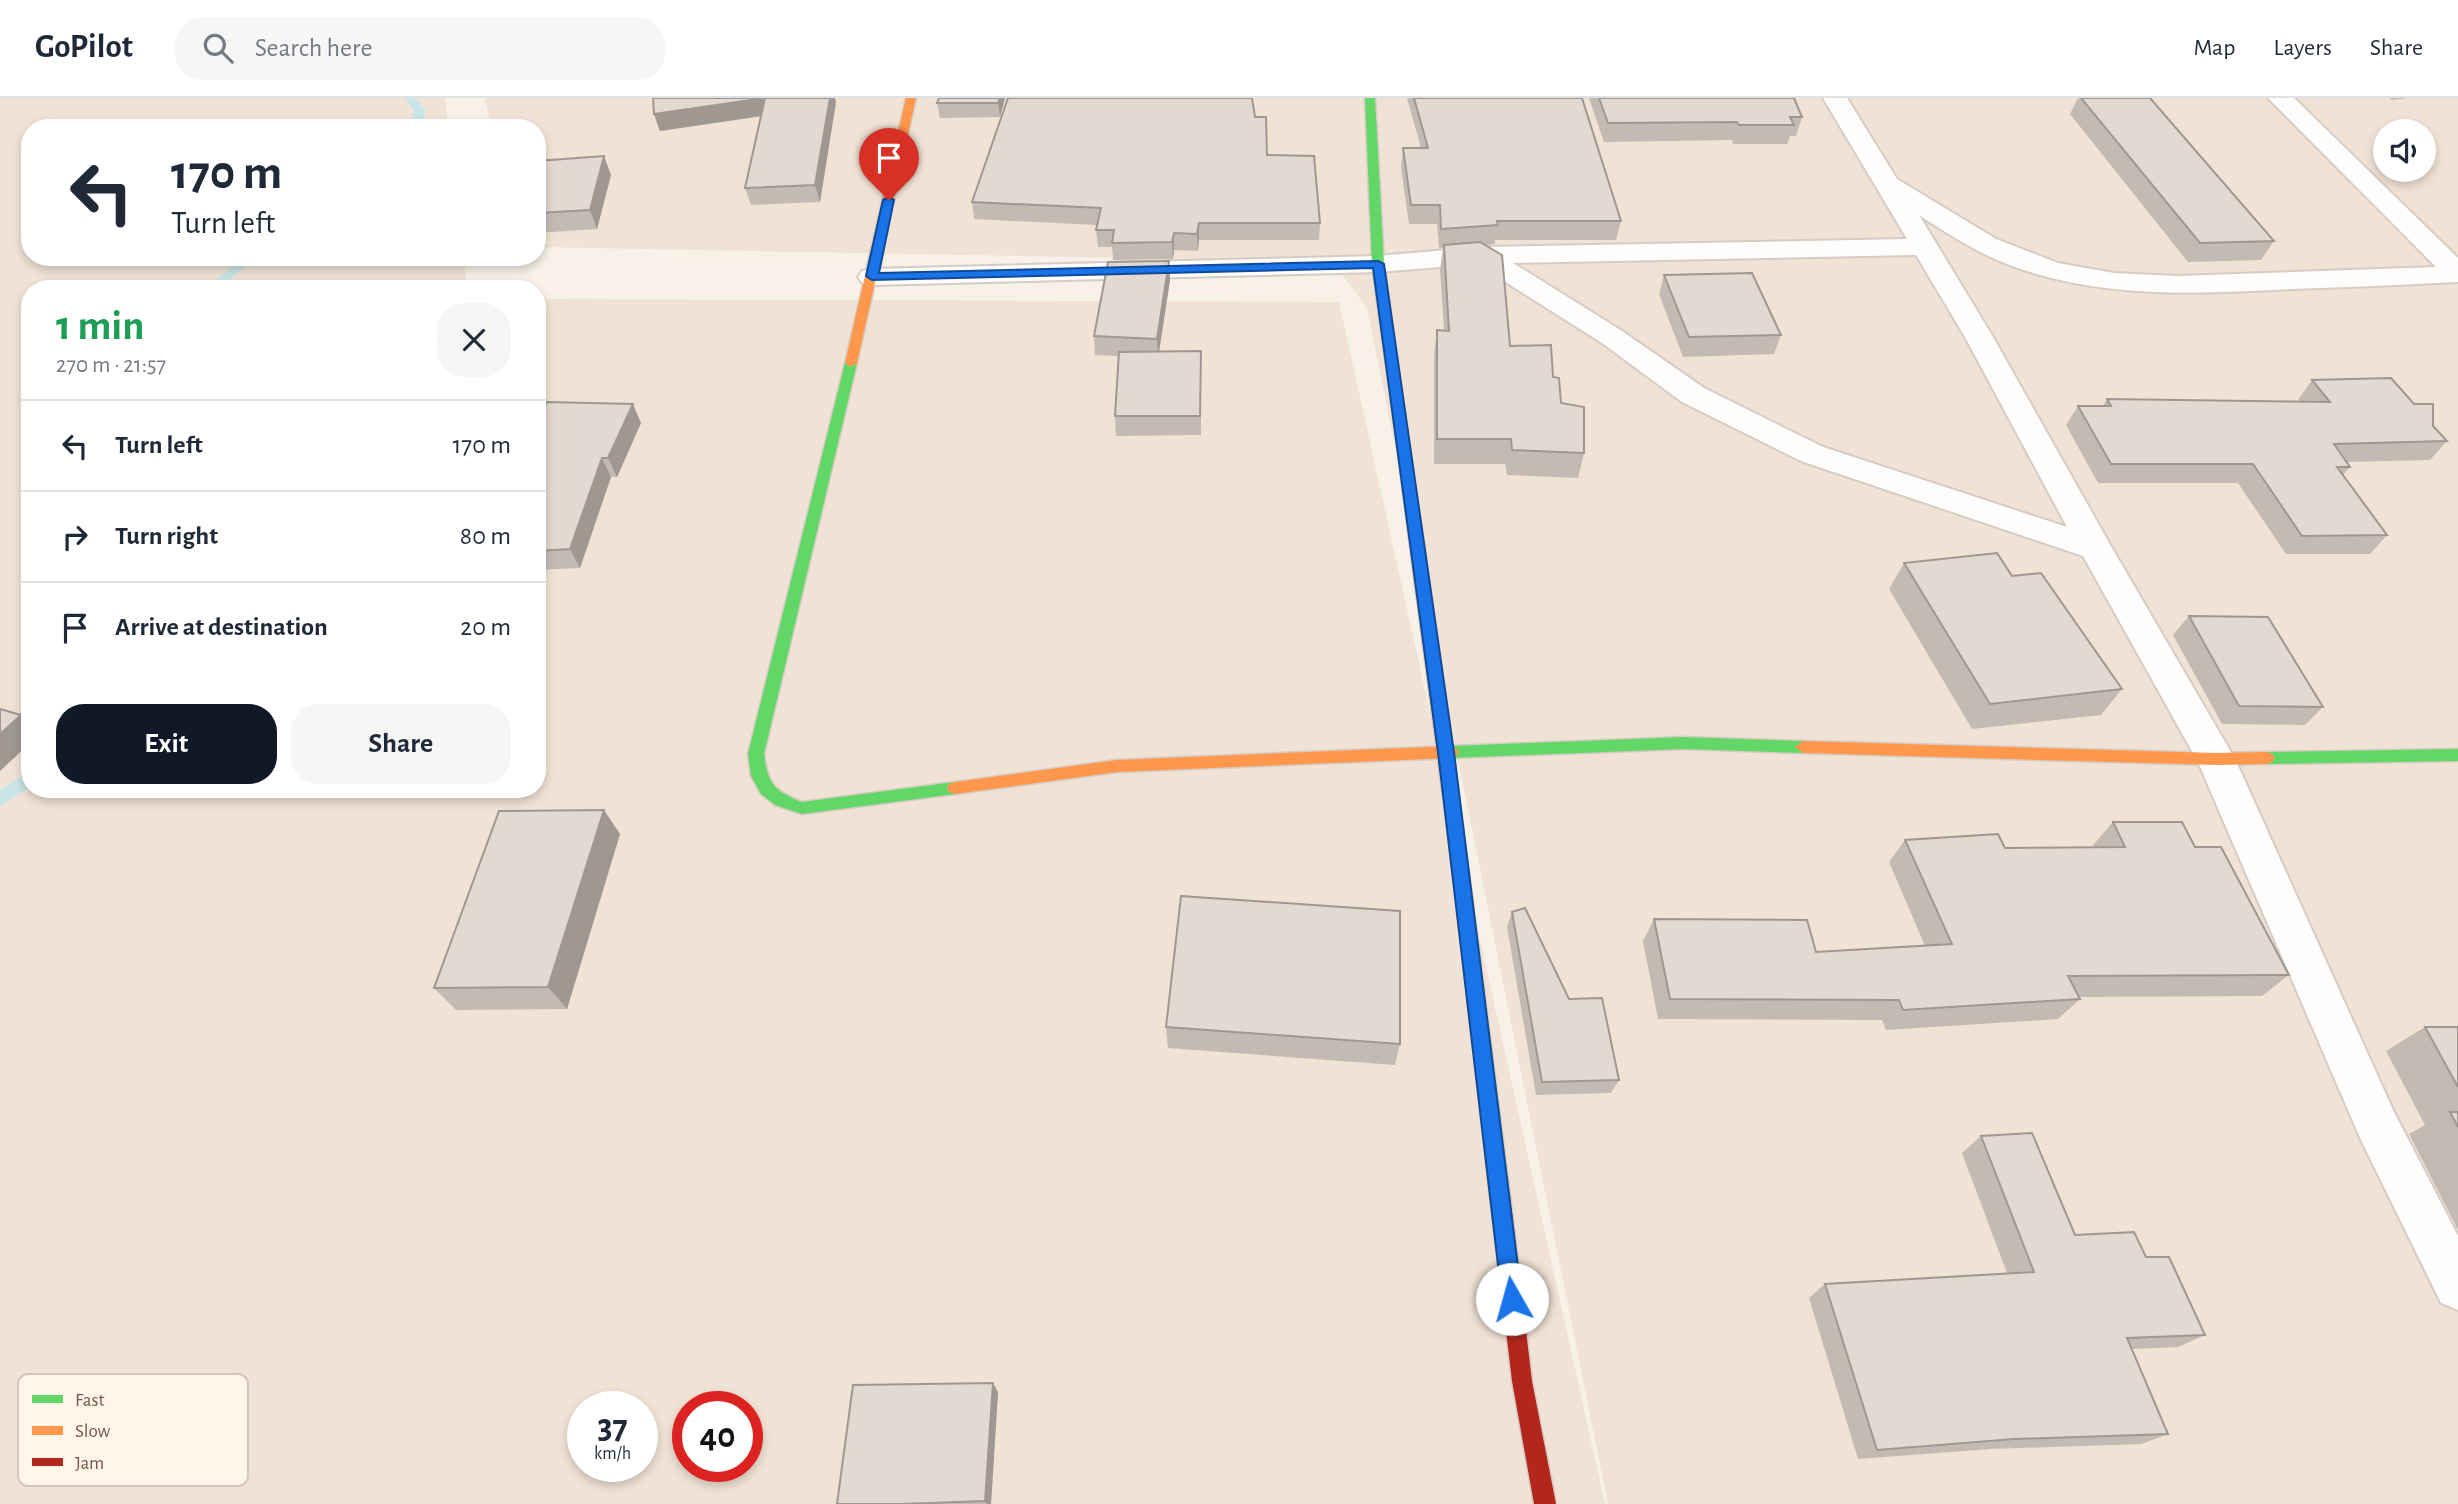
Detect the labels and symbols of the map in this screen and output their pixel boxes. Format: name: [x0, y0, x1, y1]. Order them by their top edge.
pin: [859, 128, 919, 200]
position arrow: [1475, 1262, 1549, 1336]
legend: [18, 1374, 248, 1486]
text: Fast: [75, 1391, 105, 1410]
speed limit sign: 40: [672, 1391, 763, 1482]
text: Slow: [75, 1422, 111, 1441]
text: Jam: [75, 1454, 104, 1473]

